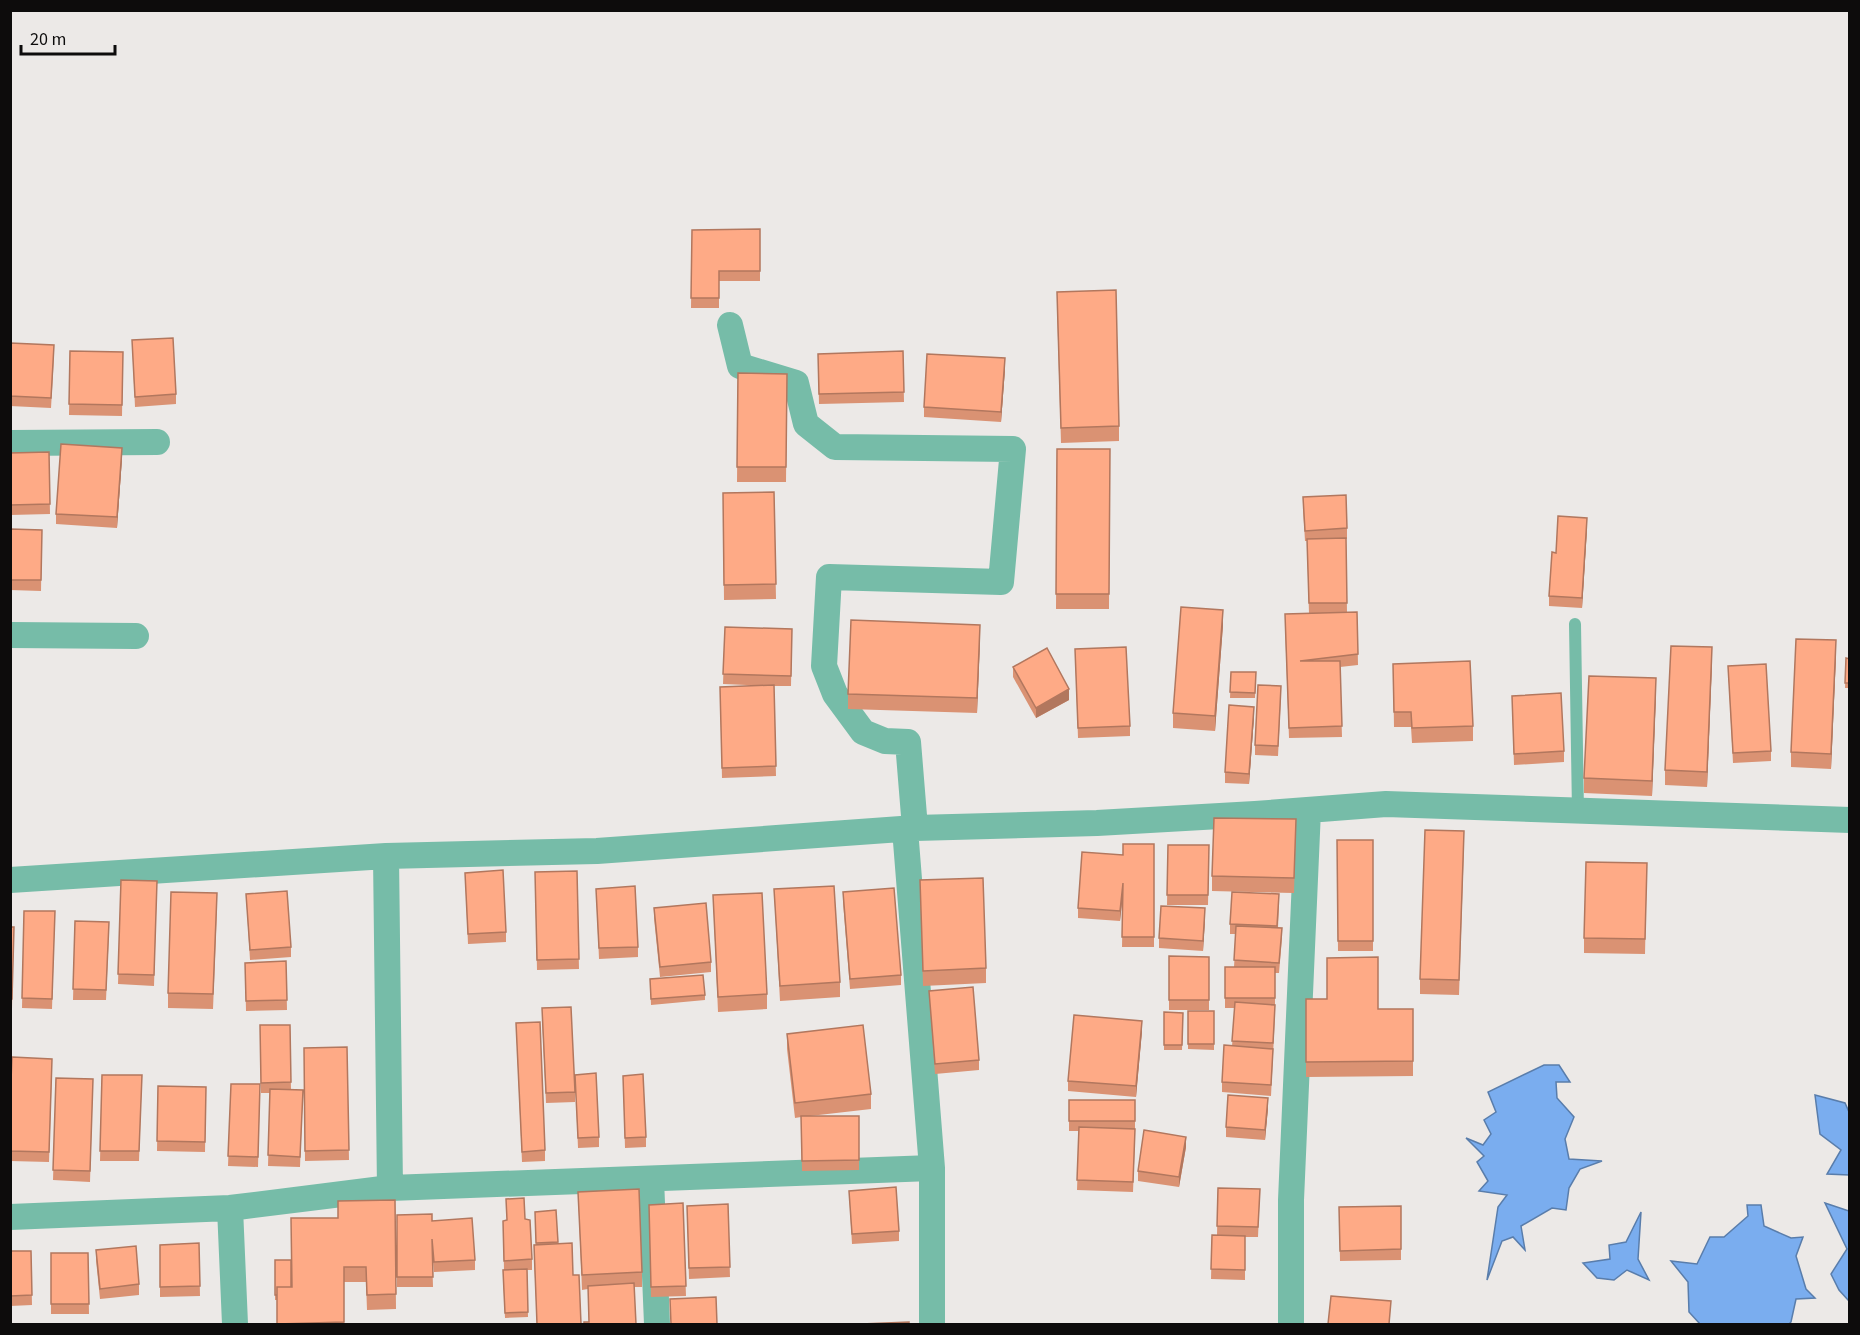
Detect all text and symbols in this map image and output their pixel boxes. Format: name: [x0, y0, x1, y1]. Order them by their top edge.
scale bar: [21, 18, 116, 56]
text: 20 m: [30, 27, 66, 52]

